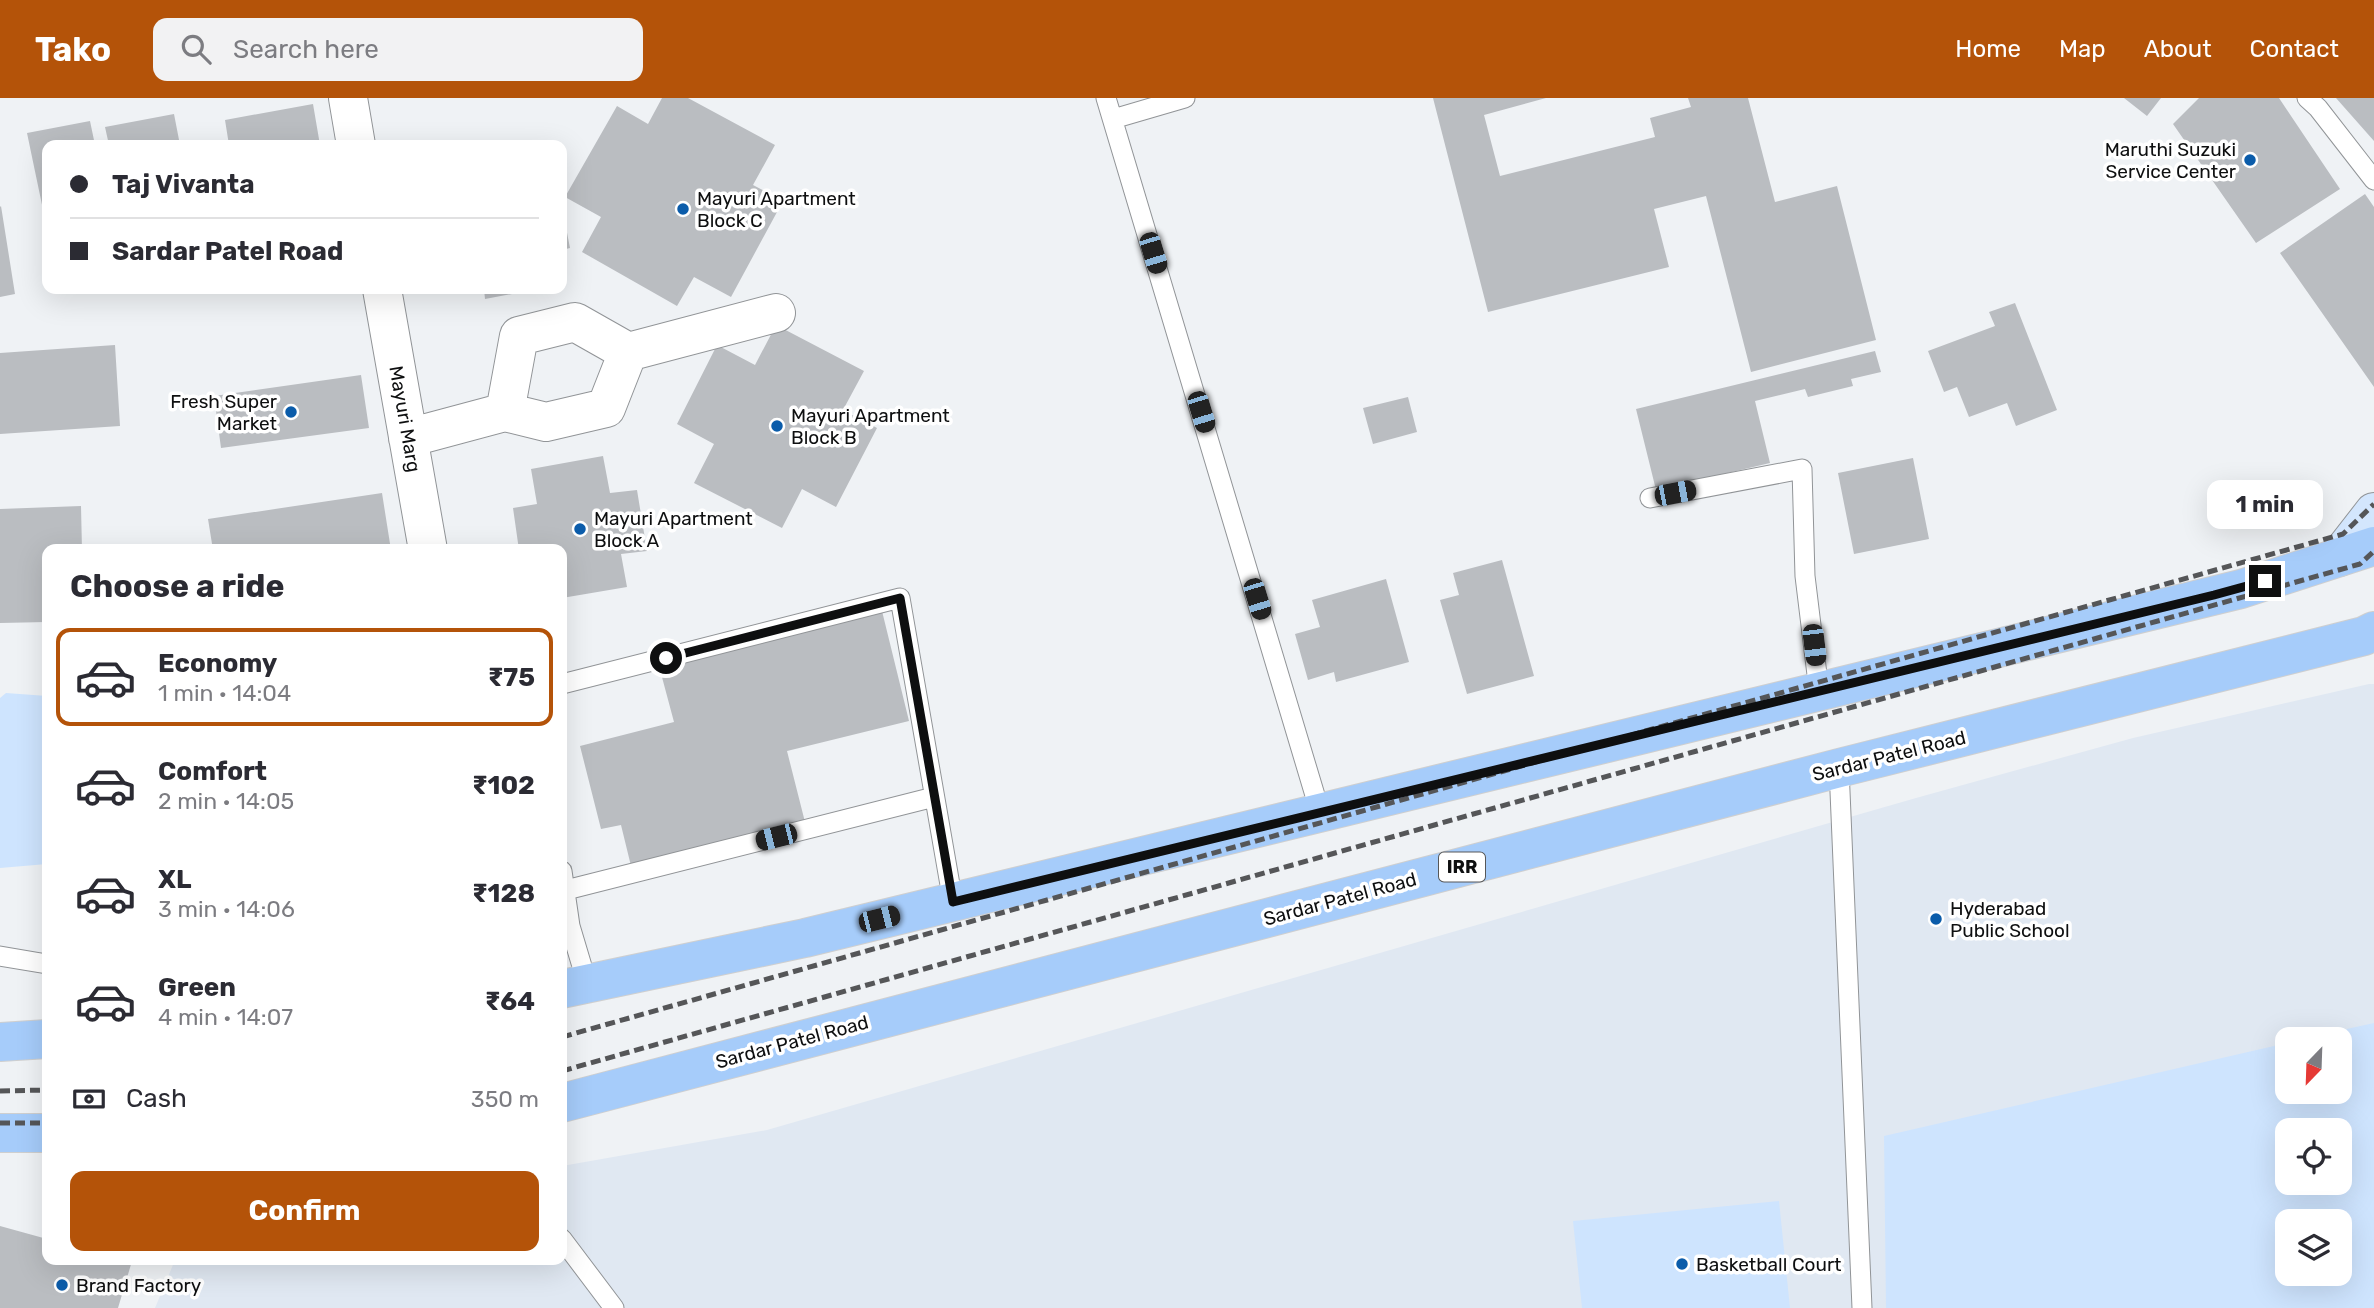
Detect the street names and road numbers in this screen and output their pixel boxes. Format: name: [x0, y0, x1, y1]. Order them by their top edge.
street label: Mayuri Marg: [384, 364, 426, 474]
street label: Sardar Patel Road: [1810, 726, 1968, 786]
road number: IRR: [1439, 852, 1485, 882]
street label: Sardar Patel Road: [1261, 868, 1419, 930]
street label: Sardar Patel Road: [713, 1011, 871, 1073]

